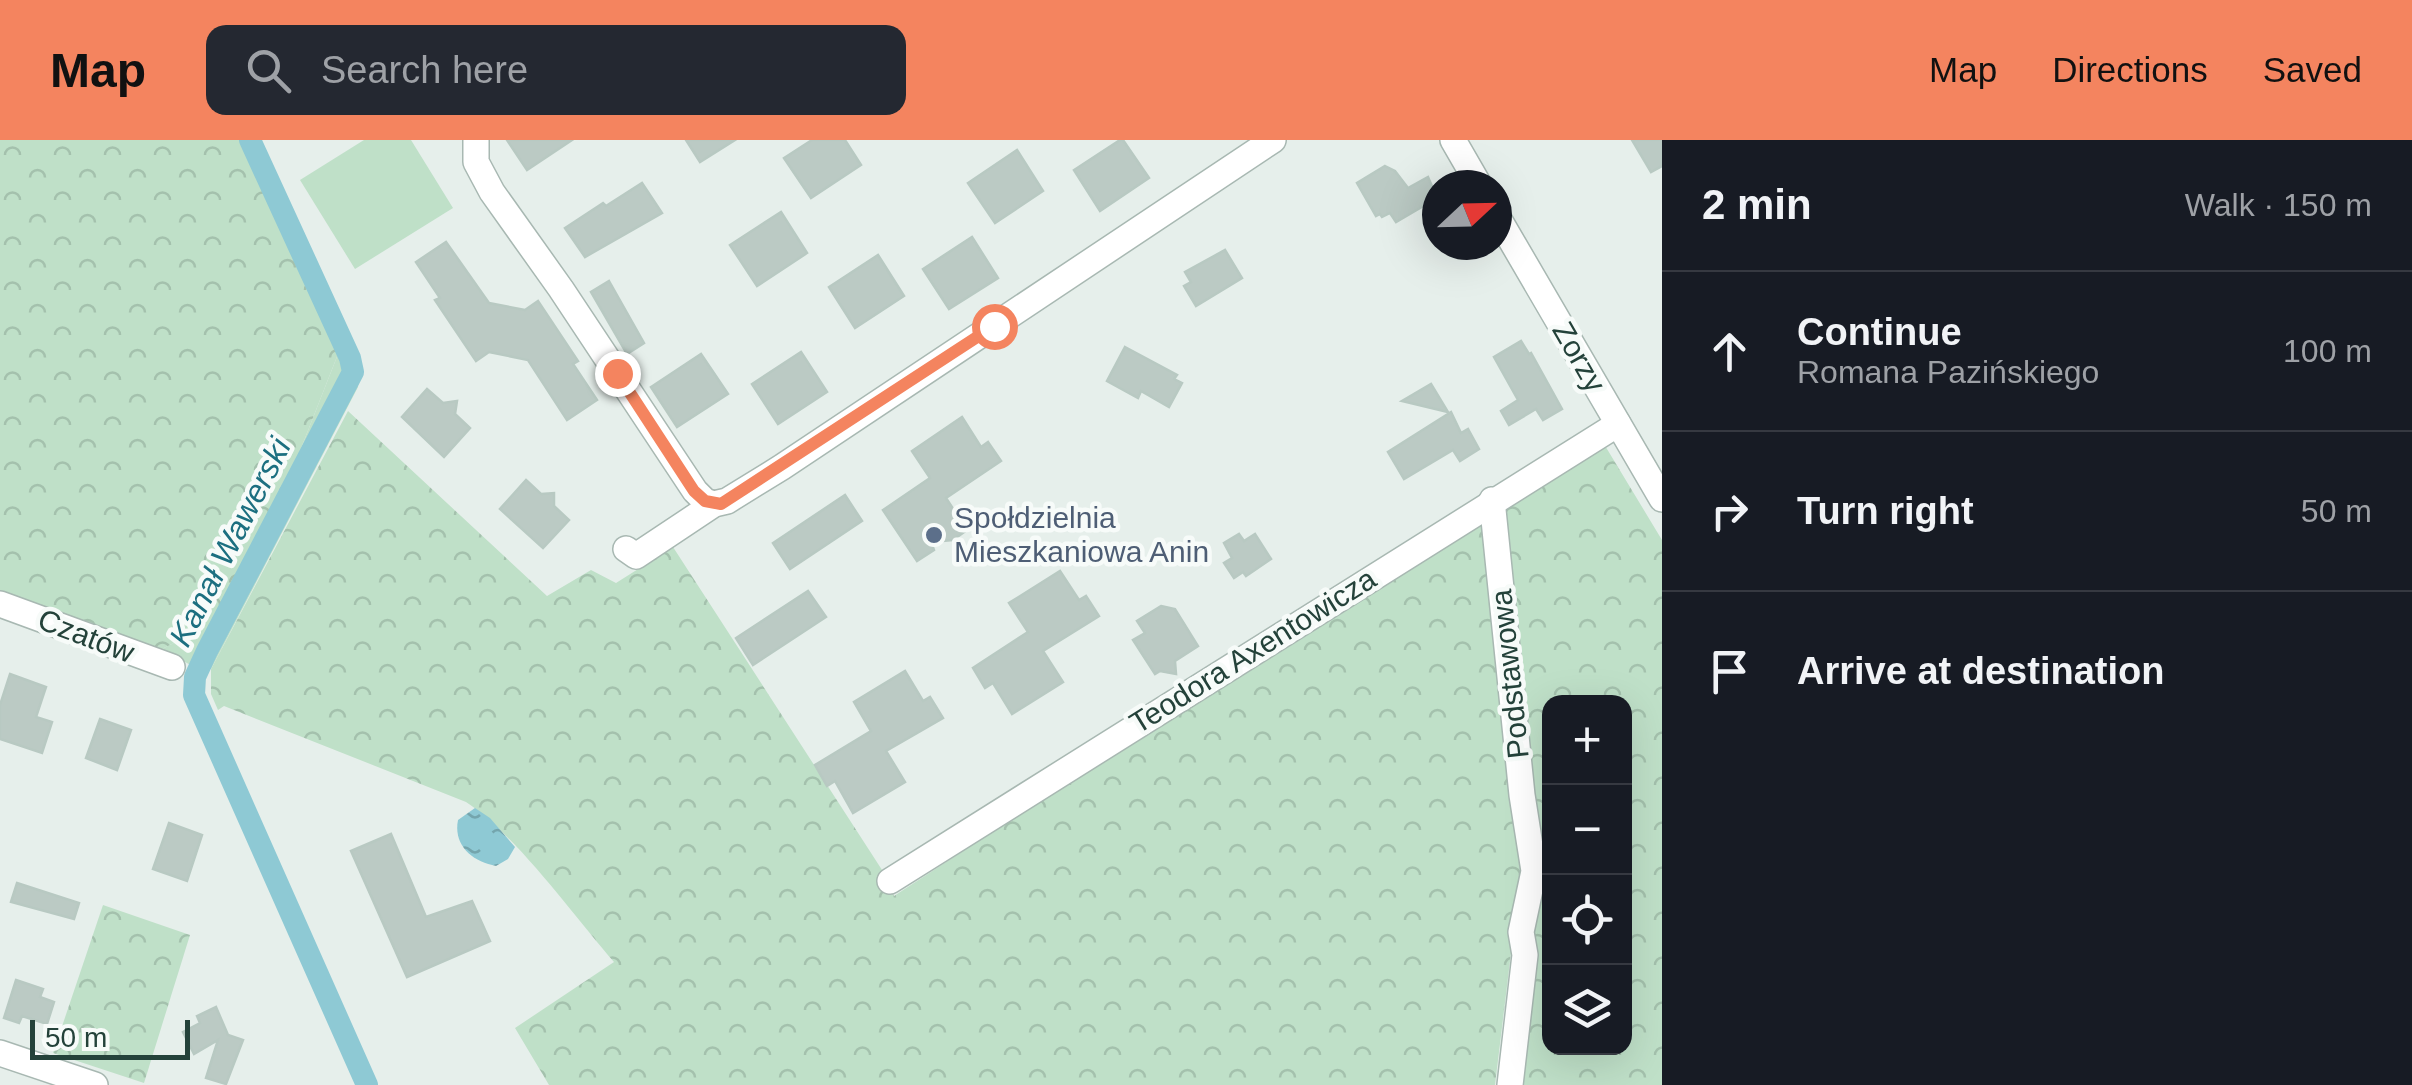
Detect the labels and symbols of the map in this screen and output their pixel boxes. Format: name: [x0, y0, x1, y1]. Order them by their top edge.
north arrow: [1422, 170, 1512, 260]
route start: [972, 304, 1018, 350]
street label: Zorzy: [1546, 316, 1612, 397]
route end: [595, 351, 641, 397]
water label: Kanał Wawerski: [162, 431, 298, 652]
place label: Społdzielnia Mieszkaniowa Anin: [954, 501, 1209, 568]
marker: Społdzielnia Mieszkaniowa Anin: [923, 524, 945, 546]
street label: Teodora Axentowicza: [1124, 561, 1382, 740]
street label: Podstawowa: [1484, 587, 1535, 760]
street label: Czatów: [34, 602, 139, 669]
scale bar: [30, 1015, 190, 1060]

